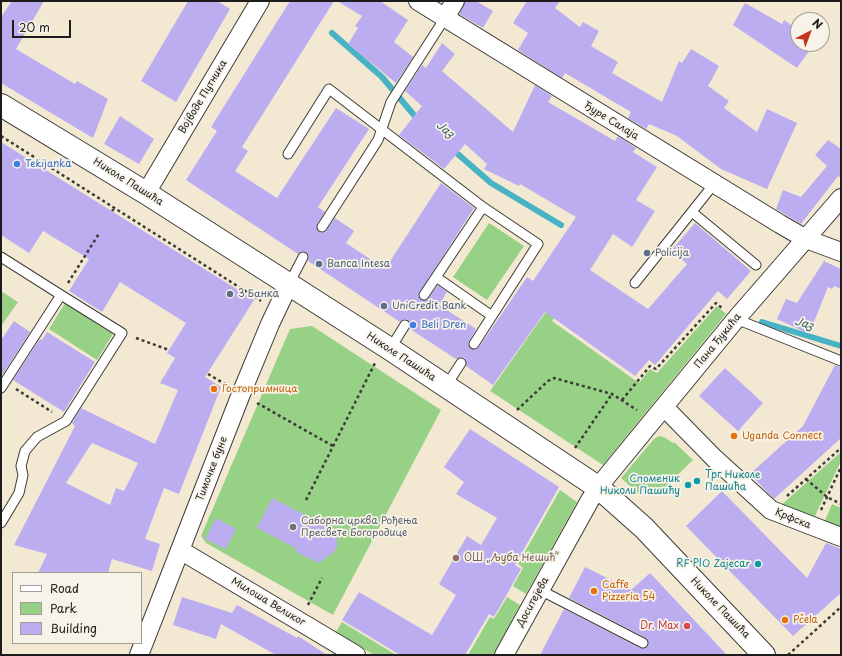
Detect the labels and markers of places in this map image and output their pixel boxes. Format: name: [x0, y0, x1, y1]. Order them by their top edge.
place label: Tekijanka: [25, 158, 71, 170]
marker: Tekijanka: [12, 159, 22, 169]
place label: Policija: [655, 247, 689, 259]
marker: Policija: [642, 248, 652, 258]
place label: Banca Intesa: [327, 258, 390, 270]
marker: Banca Intesa: [314, 259, 324, 269]
place label: 3 Банка: [238, 288, 279, 300]
marker: 3 Банка: [225, 289, 235, 299]
place label: UniCredit Bank: [392, 300, 467, 312]
marker: UniCredit Bank: [379, 301, 389, 311]
place label: Beli Dren: [421, 319, 466, 331]
marker: Beli Dren: [408, 320, 418, 330]
place label: Гостопримница: [222, 383, 298, 395]
marker: Гостопримница: [209, 384, 219, 394]
place label: Uganda Connect: [742, 430, 822, 442]
marker: Uganda Connect: [729, 431, 739, 441]
place label: Трг Николе Пашића: [705, 469, 760, 492]
place label: Споменик Николи Пашићу: [600, 473, 680, 496]
marker: Трг Николе Пашића: [692, 476, 702, 486]
marker: Споменик Николи Пашићу: [683, 480, 693, 490]
place label: Саборна црква Рођења Пресвете Богородице: [301, 515, 418, 538]
marker: Саборна црква Рођења Пресвете Богородице: [288, 522, 298, 532]
place label: ОШ „Љуба Нешић”: [464, 552, 559, 564]
marker: ОШ „Љуба Нешић”: [451, 553, 461, 563]
place label: RF PIO Zajecar: [676, 558, 750, 570]
marker: RF PIO Zajecar: [753, 559, 763, 569]
place label: Caffe Pizzeria 54: [602, 579, 655, 602]
marker: Caffe Pizzeria 54: [589, 586, 599, 596]
place label: Pčela: [793, 614, 818, 626]
marker: Pčela: [780, 615, 790, 625]
place label: Dr. Max: [640, 620, 679, 632]
marker: Dr. Max: [682, 621, 692, 631]

